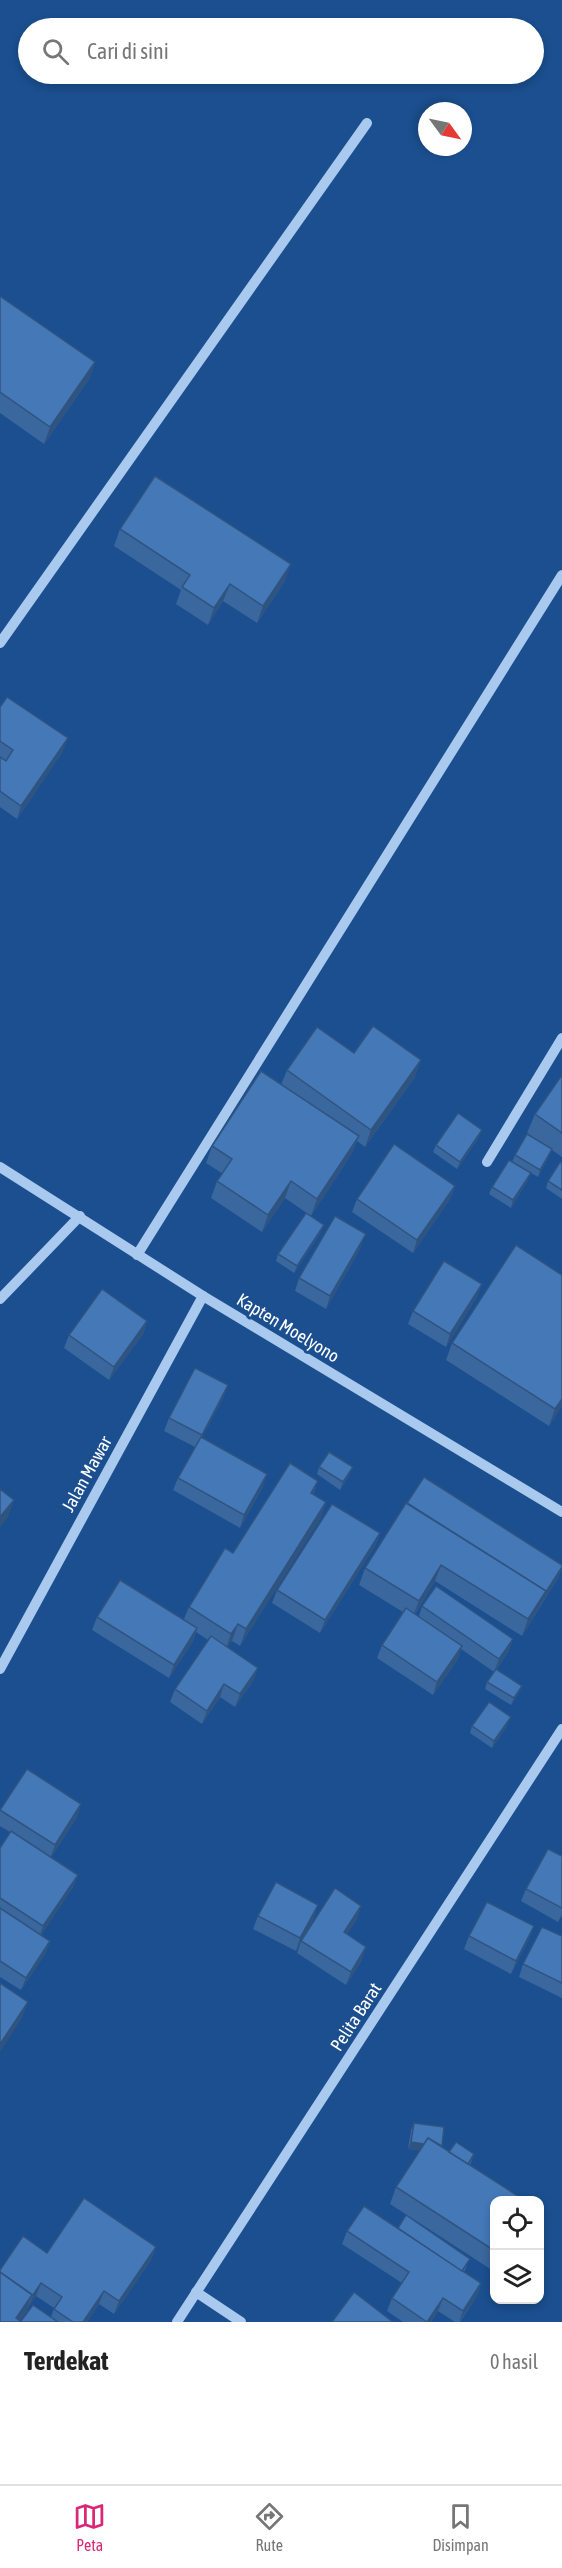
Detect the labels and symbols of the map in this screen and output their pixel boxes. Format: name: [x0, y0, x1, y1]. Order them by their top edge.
north arrow: [418, 102, 472, 156]
street label: Kapten Moelyono: [233, 1289, 343, 1366]
street label: Jalan Mawar: [57, 1432, 116, 1515]
street label: Pelita Barat: [326, 1979, 385, 2055]

